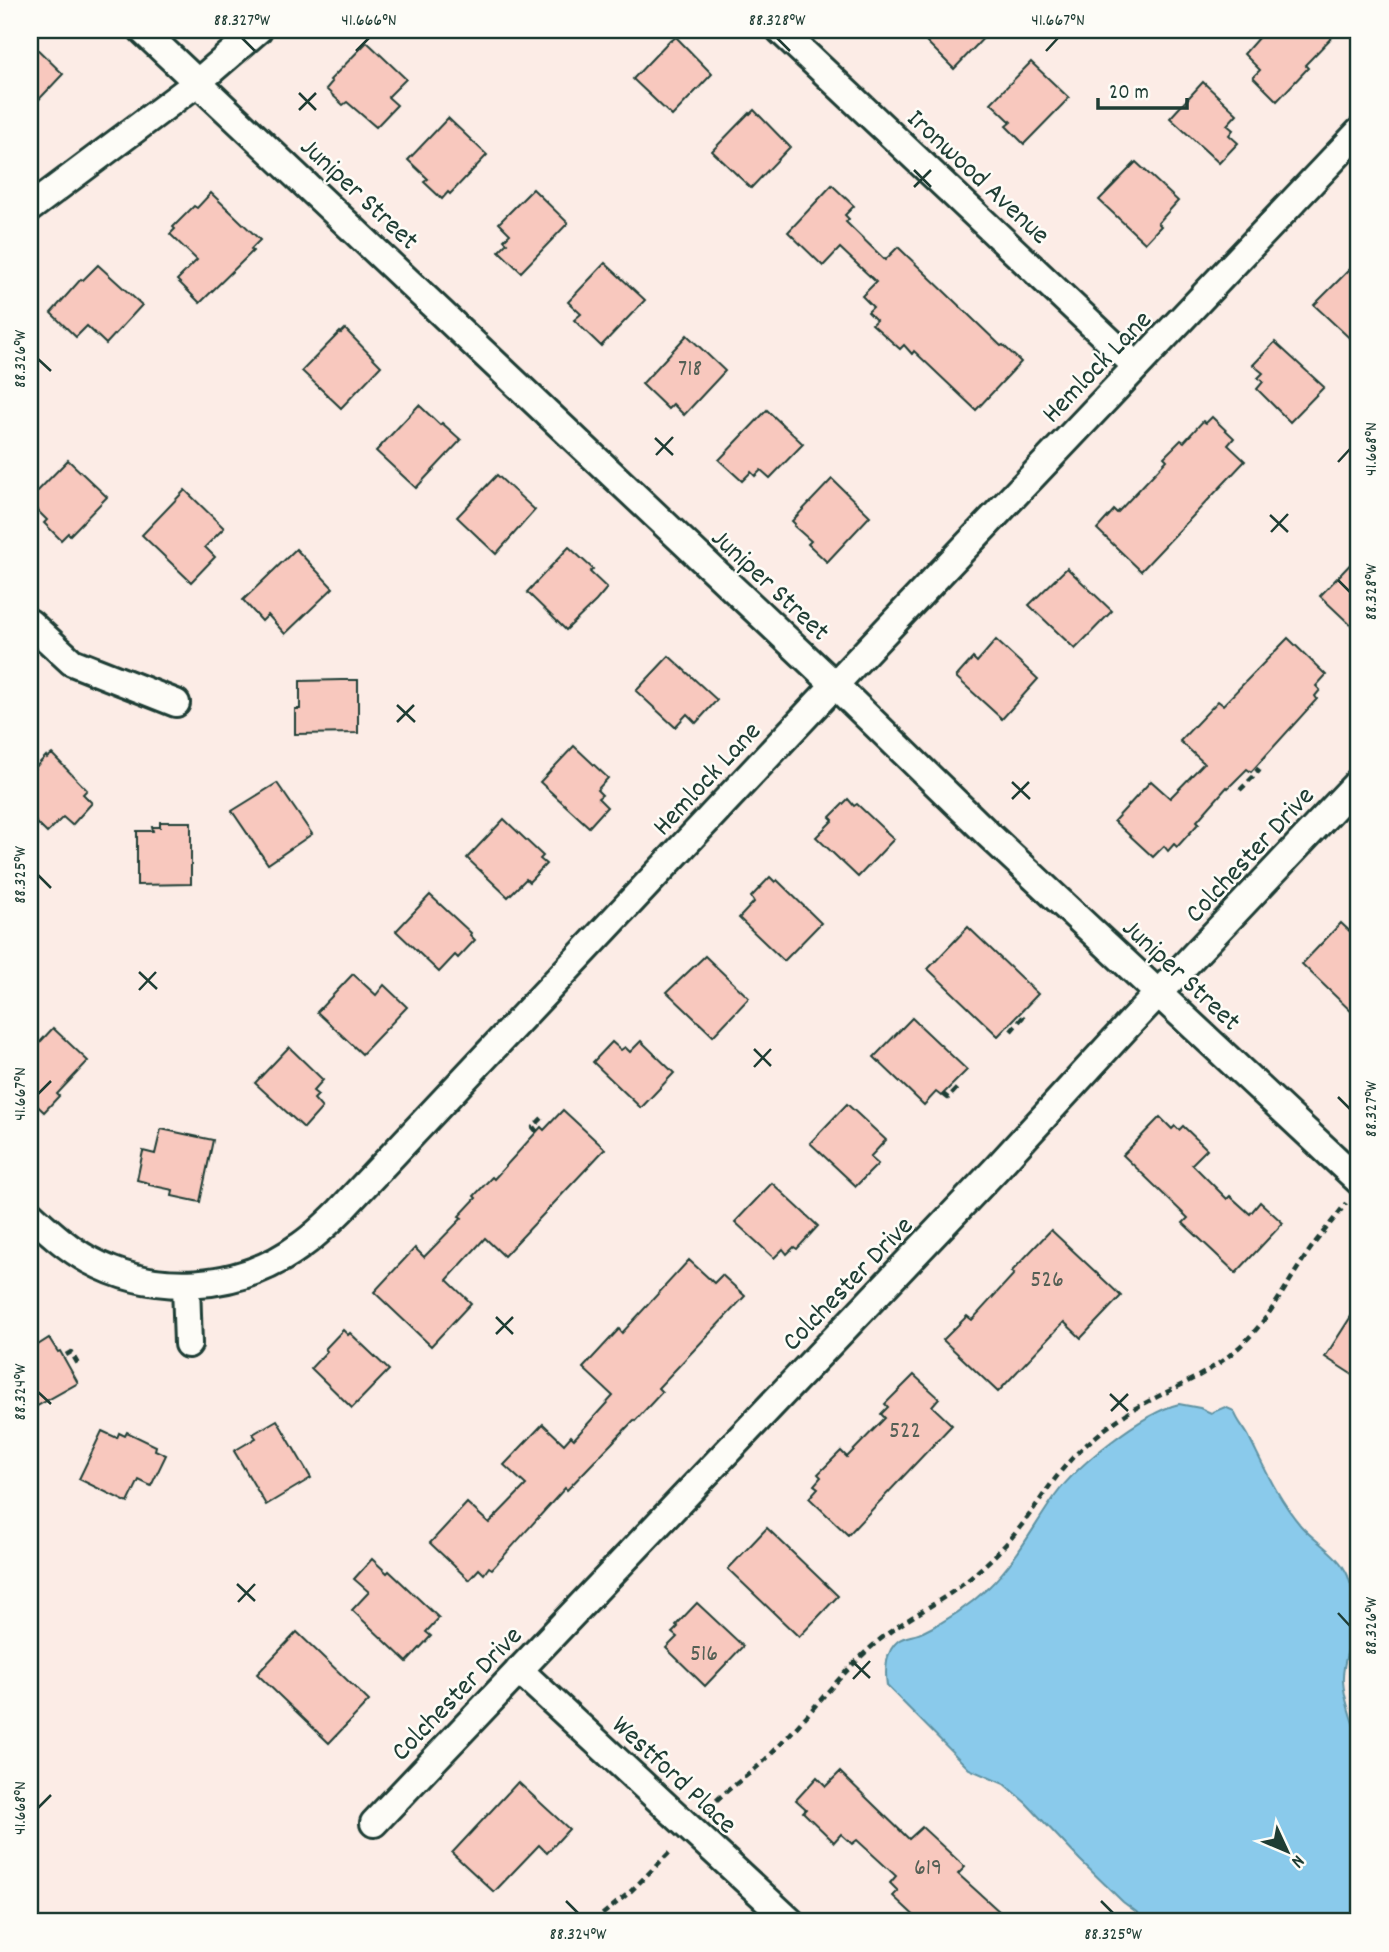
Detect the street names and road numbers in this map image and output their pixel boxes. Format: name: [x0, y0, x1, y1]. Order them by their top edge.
street label: Ironwood Avenue: [896, 101, 1057, 256]
street label: Juniper Street: [289, 130, 426, 262]
street label: Hemlock Lane: [1034, 303, 1163, 434]
street label: Juniper Street: [700, 521, 837, 653]
street label: Hemlock Lane: [645, 714, 772, 847]
street label: Colchester Drive: [1178, 779, 1326, 934]
street label: Juniper Street: [1111, 911, 1248, 1043]
street label: Colchester Drive: [775, 1209, 925, 1362]
street label: Colchester Drive: [384, 1619, 534, 1772]
street label: Westford Place: [601, 1708, 744, 1845]

